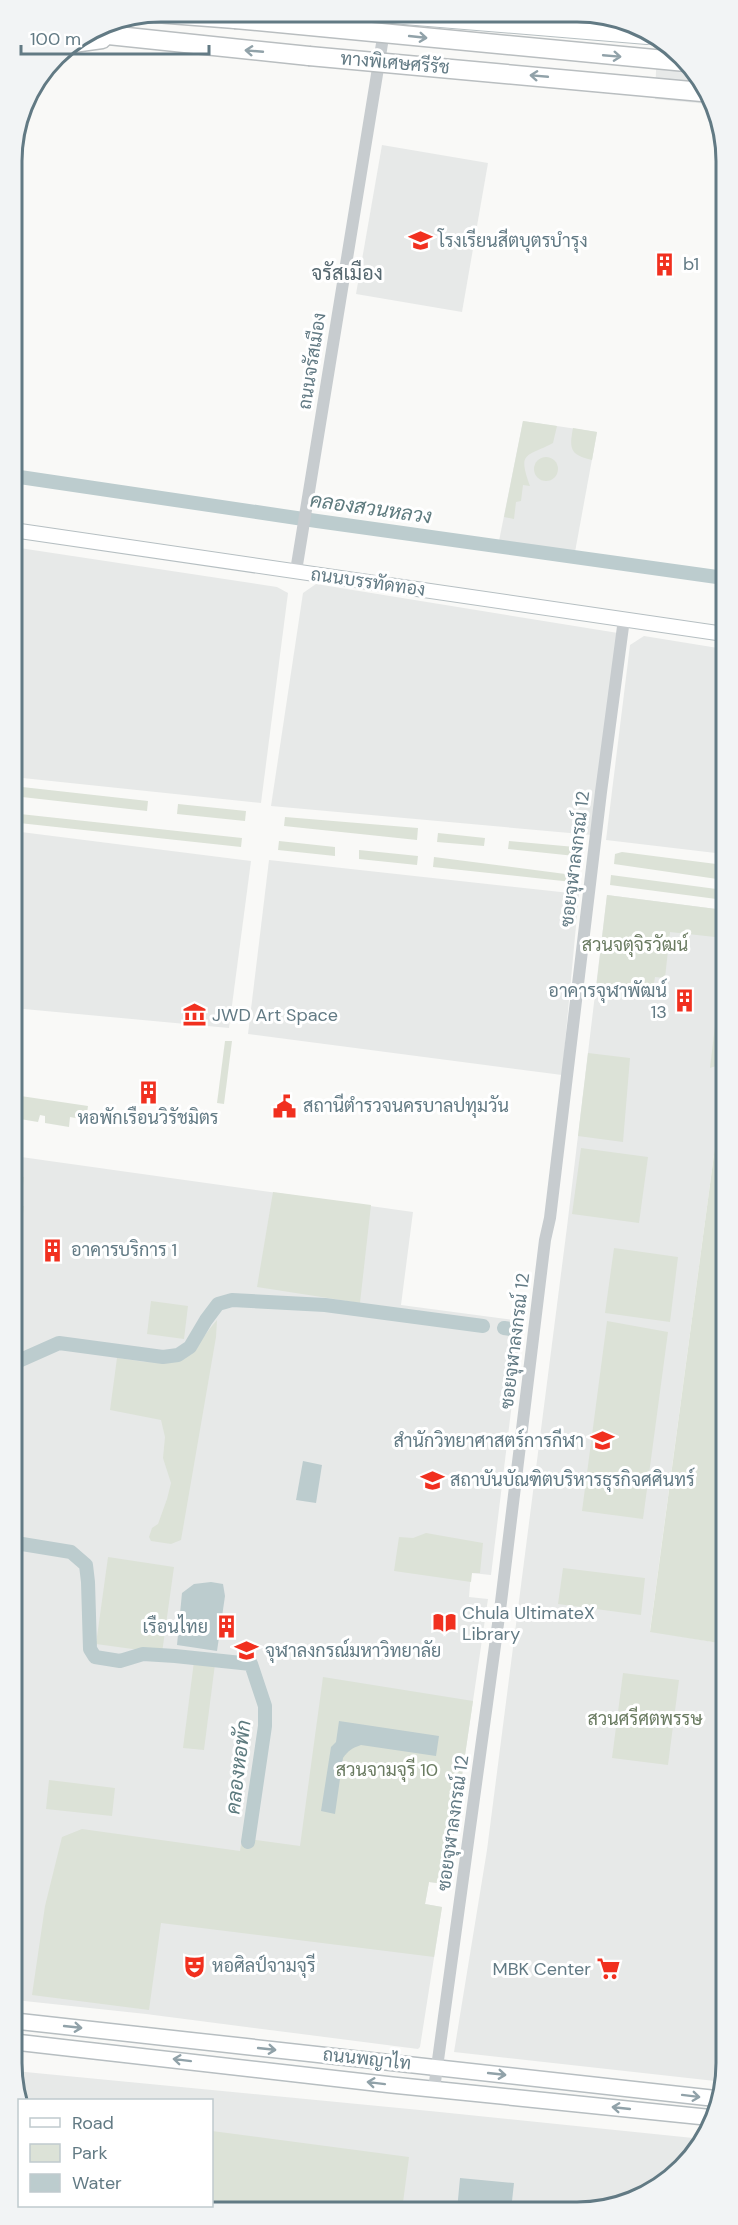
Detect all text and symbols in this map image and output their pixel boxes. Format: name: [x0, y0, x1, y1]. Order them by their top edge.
scale bar: [21, 18, 208, 56]
text: 100 m: [30, 27, 81, 51]
one-way arrow: [408, 32, 428, 43]
one-way arrow: [245, 45, 265, 56]
street label: ทางพิเศษศรีรัช: [339, 45, 451, 80]
one-way arrow: [602, 51, 622, 62]
one-way arrow: [529, 70, 549, 81]
school or university icon: โรงเรียนสีตบุตรบำรุง: [407, 228, 433, 254]
place label: โรงเรียนสีตบุตรบำรุง: [437, 228, 588, 253]
building icon: b1: [652, 251, 678, 277]
place label: b1: [683, 252, 699, 276]
district label: จรัสเมือง: [311, 259, 383, 286]
street label: ถนนจรัสเมือง: [292, 311, 332, 411]
water label: คลองสวนหลวง: [308, 487, 434, 529]
street label: ถนนบรรทัดทอง: [309, 562, 427, 602]
street label: ซอยจุฬาลงกรณ์ 12: [554, 789, 595, 928]
park label: สวนจตุจิรวัฒน์: [582, 932, 688, 957]
place label: อาคารจุฬาพัฒน์ 13: [548, 978, 667, 1024]
building icon: อาคารจุฬาพัฒน์ 13: [672, 988, 698, 1014]
museum icon: JWD Art Space: [181, 1002, 207, 1028]
place label: JWD Art Space: [212, 1003, 338, 1027]
building icon: หอพักเรือนวิรัชมิตร: [135, 1079, 161, 1105]
public building icon: สถานีตำรวจนครบาลปทุมวัน: [272, 1093, 298, 1119]
place label: สถานีตำรวจนครบาลปทุมวัน: [303, 1093, 509, 1118]
place label: หอพักเรือนวิรัชมิตร: [77, 1106, 219, 1130]
building icon: อาคารบริการ 1: [40, 1237, 66, 1263]
place label: อาคารบริการ 1: [71, 1238, 177, 1262]
street label: ซอยจุฬาลงกรณ์ 12: [494, 1271, 535, 1410]
place label: สำนักวิทยาศาสตร์การกีฬา: [393, 1428, 584, 1453]
school or university icon: สำนักวิทยาศาสตร์การกีฬา: [589, 1428, 615, 1454]
school or university icon: สถาบันบัณฑิตบริหารธุรกิจศศินทร์: [419, 1467, 445, 1493]
place label: สถาบันบัณฑิตบริหารธุรกิจศศินทร์: [450, 1467, 695, 1492]
place label: Chula UltimateX Library: [462, 1601, 595, 1646]
library icon: Chula UltimateX Library: [431, 1610, 457, 1636]
place label: เรือนไทย: [143, 1614, 208, 1639]
building icon: เรือนไทย: [213, 1614, 239, 1640]
school or university icon: จุฬาลงกรณ์มหาวิทยาลัย: [234, 1638, 260, 1664]
place label: จุฬาลงกรณ์มหาวิทยาลัย: [265, 1638, 441, 1663]
park label: สวนศรีศตพรรษ: [587, 1706, 703, 1731]
water label: คลองหอพัก: [219, 1718, 257, 1816]
street label: ซอยจุฬาลงกรณ์ 12: [431, 1753, 474, 1893]
park label: สวนจามจุรี 10: [336, 1757, 438, 1782]
theatre icon: หอศิลป์จามจุรี: [181, 1953, 207, 1979]
place label: หอศิลป์จามจุรี: [212, 1953, 316, 1978]
supermarket icon: MBK Center: [596, 1956, 622, 1982]
place label: MBK Center: [493, 1957, 591, 1981]
one-way arrow: [63, 2022, 82, 2033]
street label: ถนนพญาไท: [322, 2041, 413, 2076]
one-way arrow: [256, 2044, 276, 2055]
one-way arrow: [172, 2055, 192, 2066]
one-way arrow: [487, 2069, 507, 2080]
one-way arrow: [366, 2078, 386, 2089]
one-way arrow: [681, 2091, 701, 2102]
legend: [18, 2099, 213, 2207]
one-way arrow: [612, 2102, 632, 2113]
text: Road: [72, 2111, 114, 2135]
text: Park: [72, 2141, 108, 2165]
text: Water: [72, 2171, 122, 2195]

